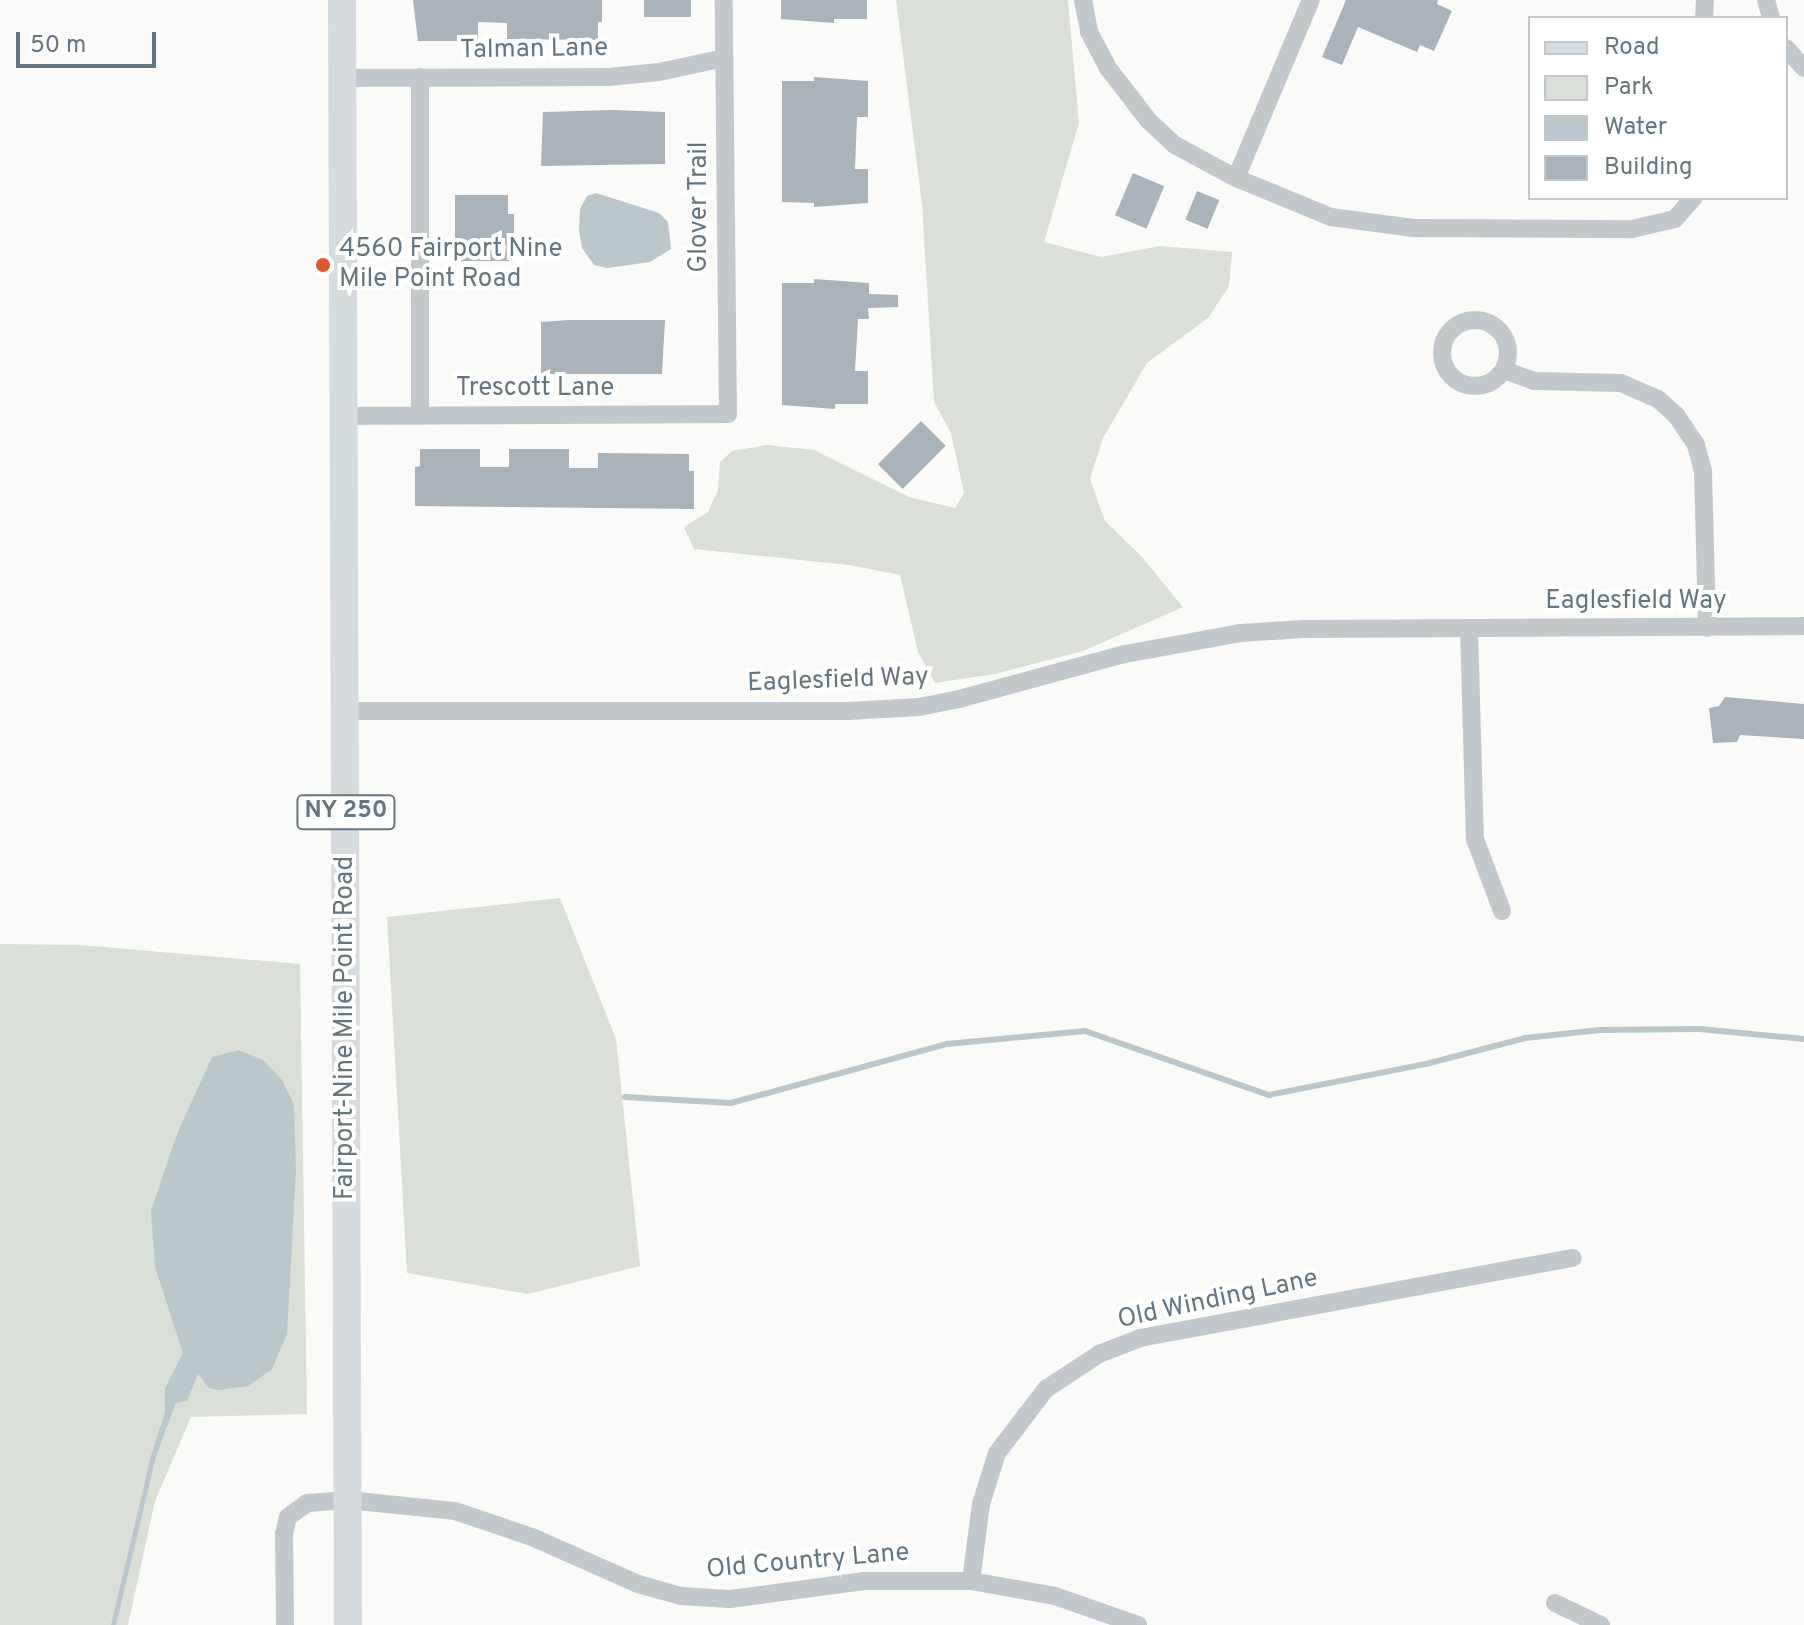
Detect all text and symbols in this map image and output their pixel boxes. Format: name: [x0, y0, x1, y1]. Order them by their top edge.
scale bar: [20, 16, 160, 66]
legend: [1528, 16, 1788, 200]
text: 50 m: [30, 31, 86, 61]
street label: Talman Lane: [460, 33, 608, 67]
text: Road: [1604, 33, 1660, 63]
text: Park: [1604, 73, 1654, 103]
text: Water: [1604, 113, 1667, 143]
street label: Glover Trail: [684, 141, 716, 273]
text: Building: [1604, 153, 1693, 183]
place label: 4560 Fairport Nine Mile Point Road: [339, 234, 562, 296]
marker: 4560 Fairport Nine Mile Point Road: [314, 256, 332, 274]
street label: Trescott Lane: [456, 373, 614, 405]
street label: Eaglesfield Way: [1545, 586, 1727, 618]
street label: Eaglesfield Way: [747, 662, 929, 700]
road number: NY 250: [294, 792, 398, 832]
street label: Fairport-Nine Mile Point Road: [330, 856, 362, 1200]
street label: Old Winding Lane: [1115, 1263, 1321, 1337]
street label: Old Country Lane: [705, 1538, 911, 1586]

